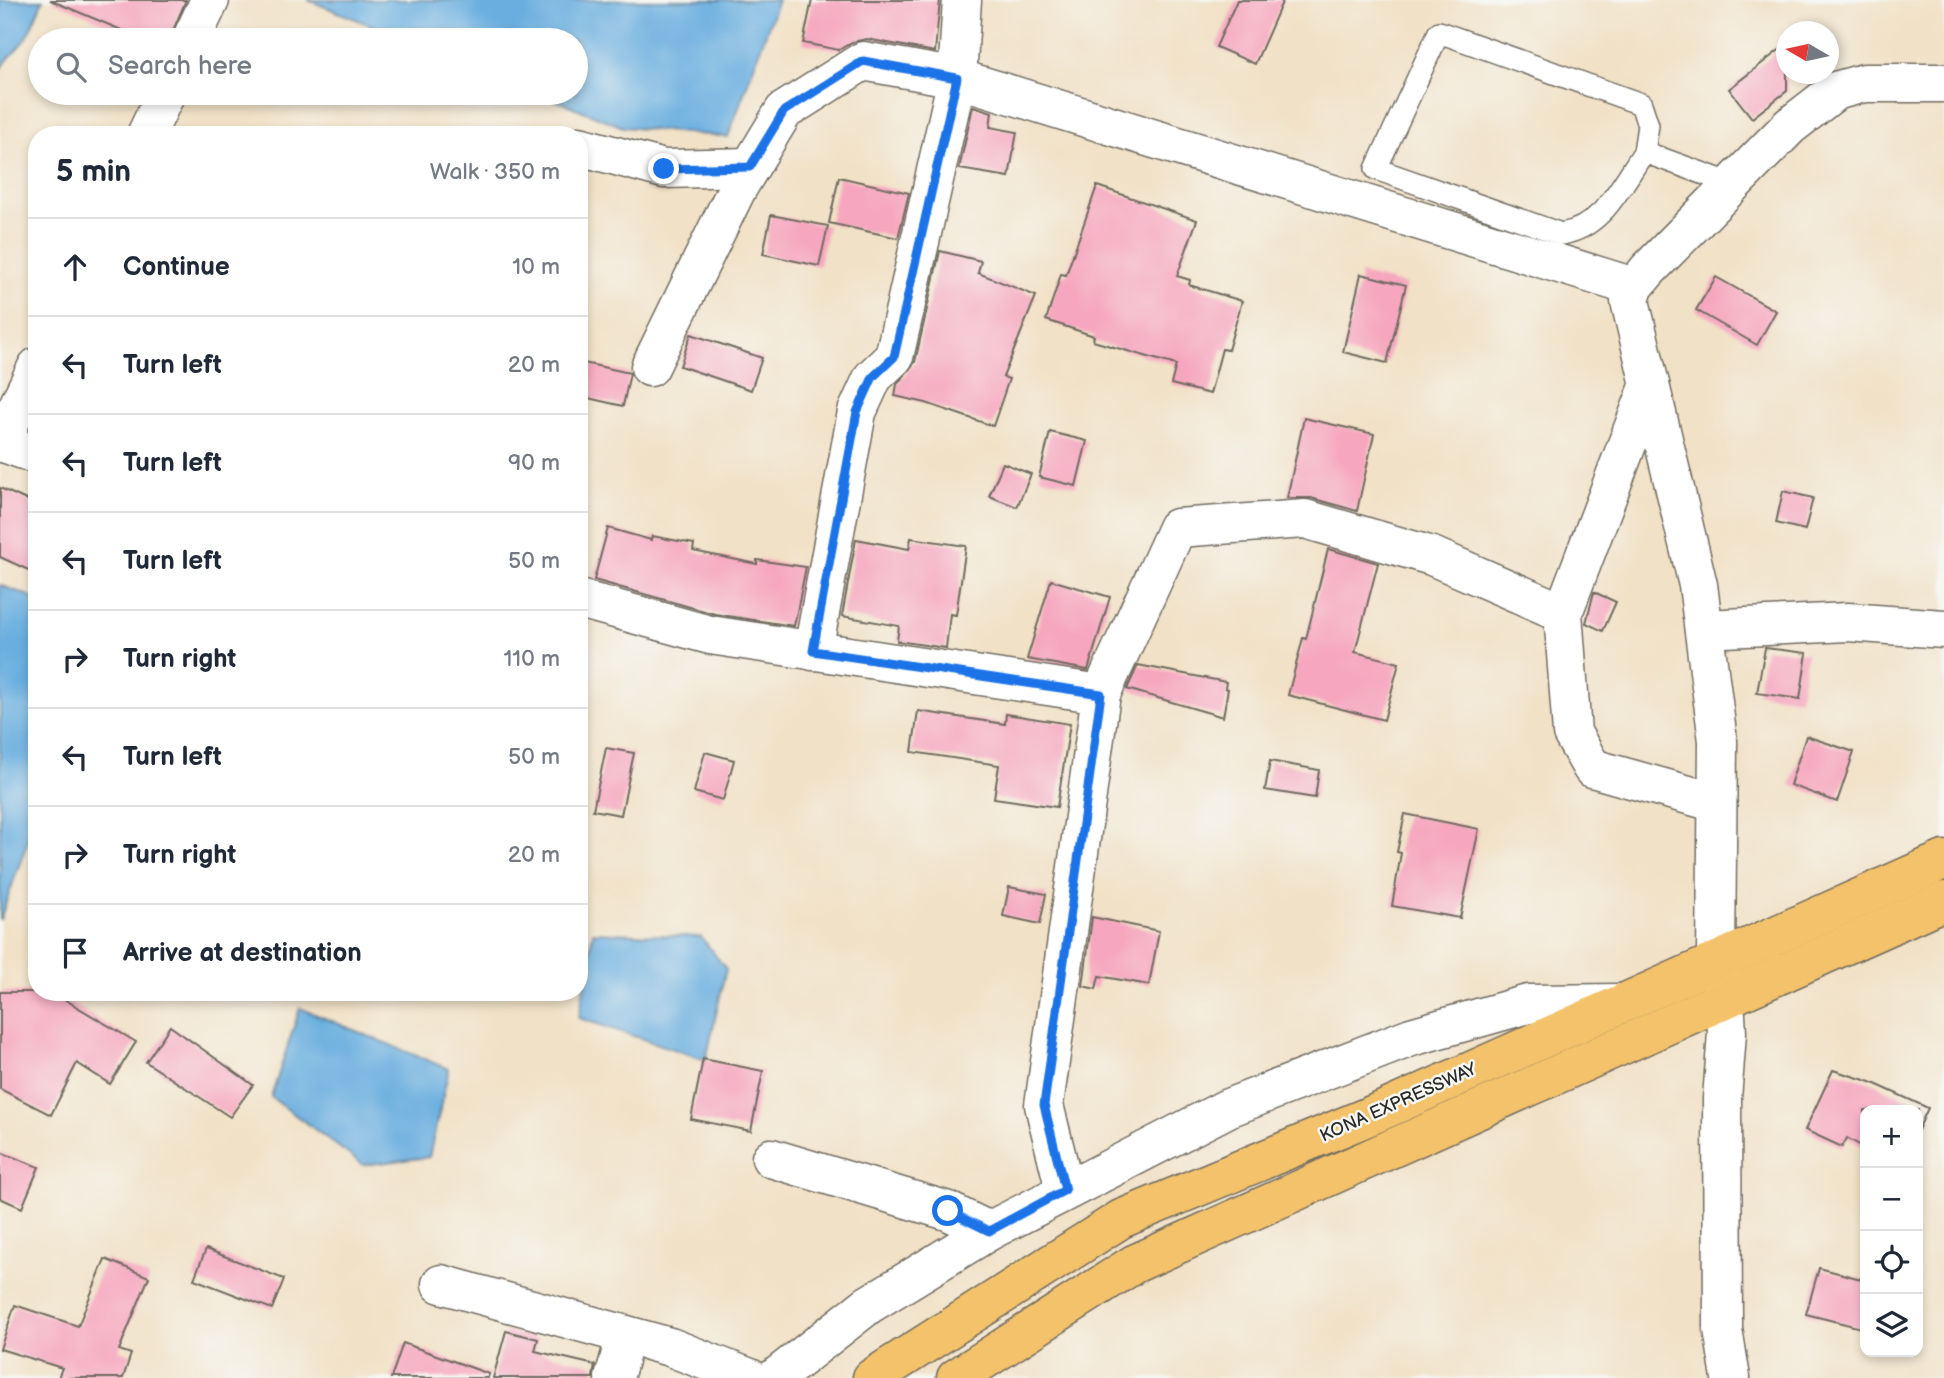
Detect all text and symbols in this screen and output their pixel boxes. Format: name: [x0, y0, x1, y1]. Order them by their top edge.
north arrow: [1776, 21, 1839, 84]
search box: [28, 28, 588, 105]
icon: search: [52, 48, 90, 86]
text: Search here: [108, 51, 252, 82]
route end: [648, 153, 679, 184]
text: 5 min: [56, 154, 131, 190]
text: Walk · 350 m: [430, 158, 560, 186]
icon: ahead: [56, 248, 94, 286]
text: Continue: [123, 252, 230, 283]
text: 10 m: [512, 253, 560, 281]
icon: left: [56, 346, 94, 384]
text: Turn left: [123, 350, 222, 381]
text: 20 m: [508, 351, 560, 379]
icon: left: [56, 444, 94, 482]
text: Turn left: [123, 448, 222, 479]
text: 90 m: [508, 449, 560, 477]
icon: left: [56, 542, 94, 580]
text: Turn left: [123, 546, 222, 577]
text: 50 m: [508, 547, 560, 575]
icon: right: [56, 640, 94, 678]
text: Turn right: [123, 644, 236, 675]
text: 110 m: [503, 645, 560, 673]
icon: left: [56, 738, 94, 776]
text: Turn left: [123, 742, 222, 773]
text: 50 m: [508, 743, 560, 771]
icon: right: [56, 836, 94, 874]
text: Turn right: [123, 840, 236, 871]
text: 20 m: [508, 841, 560, 869]
icon: arrive: [56, 934, 94, 972]
text: Arrive at destination: [123, 938, 362, 969]
street label: KONA EXPRESSWAY: [1317, 1058, 1480, 1146]
map controls: [1860, 1105, 1923, 1357]
button: +: [1860, 1105, 1923, 1168]
button: −: [1860, 1168, 1923, 1231]
route start: [932, 1195, 963, 1226]
button: locate: [1860, 1231, 1923, 1294]
button: layers: [1860, 1294, 1923, 1357]

